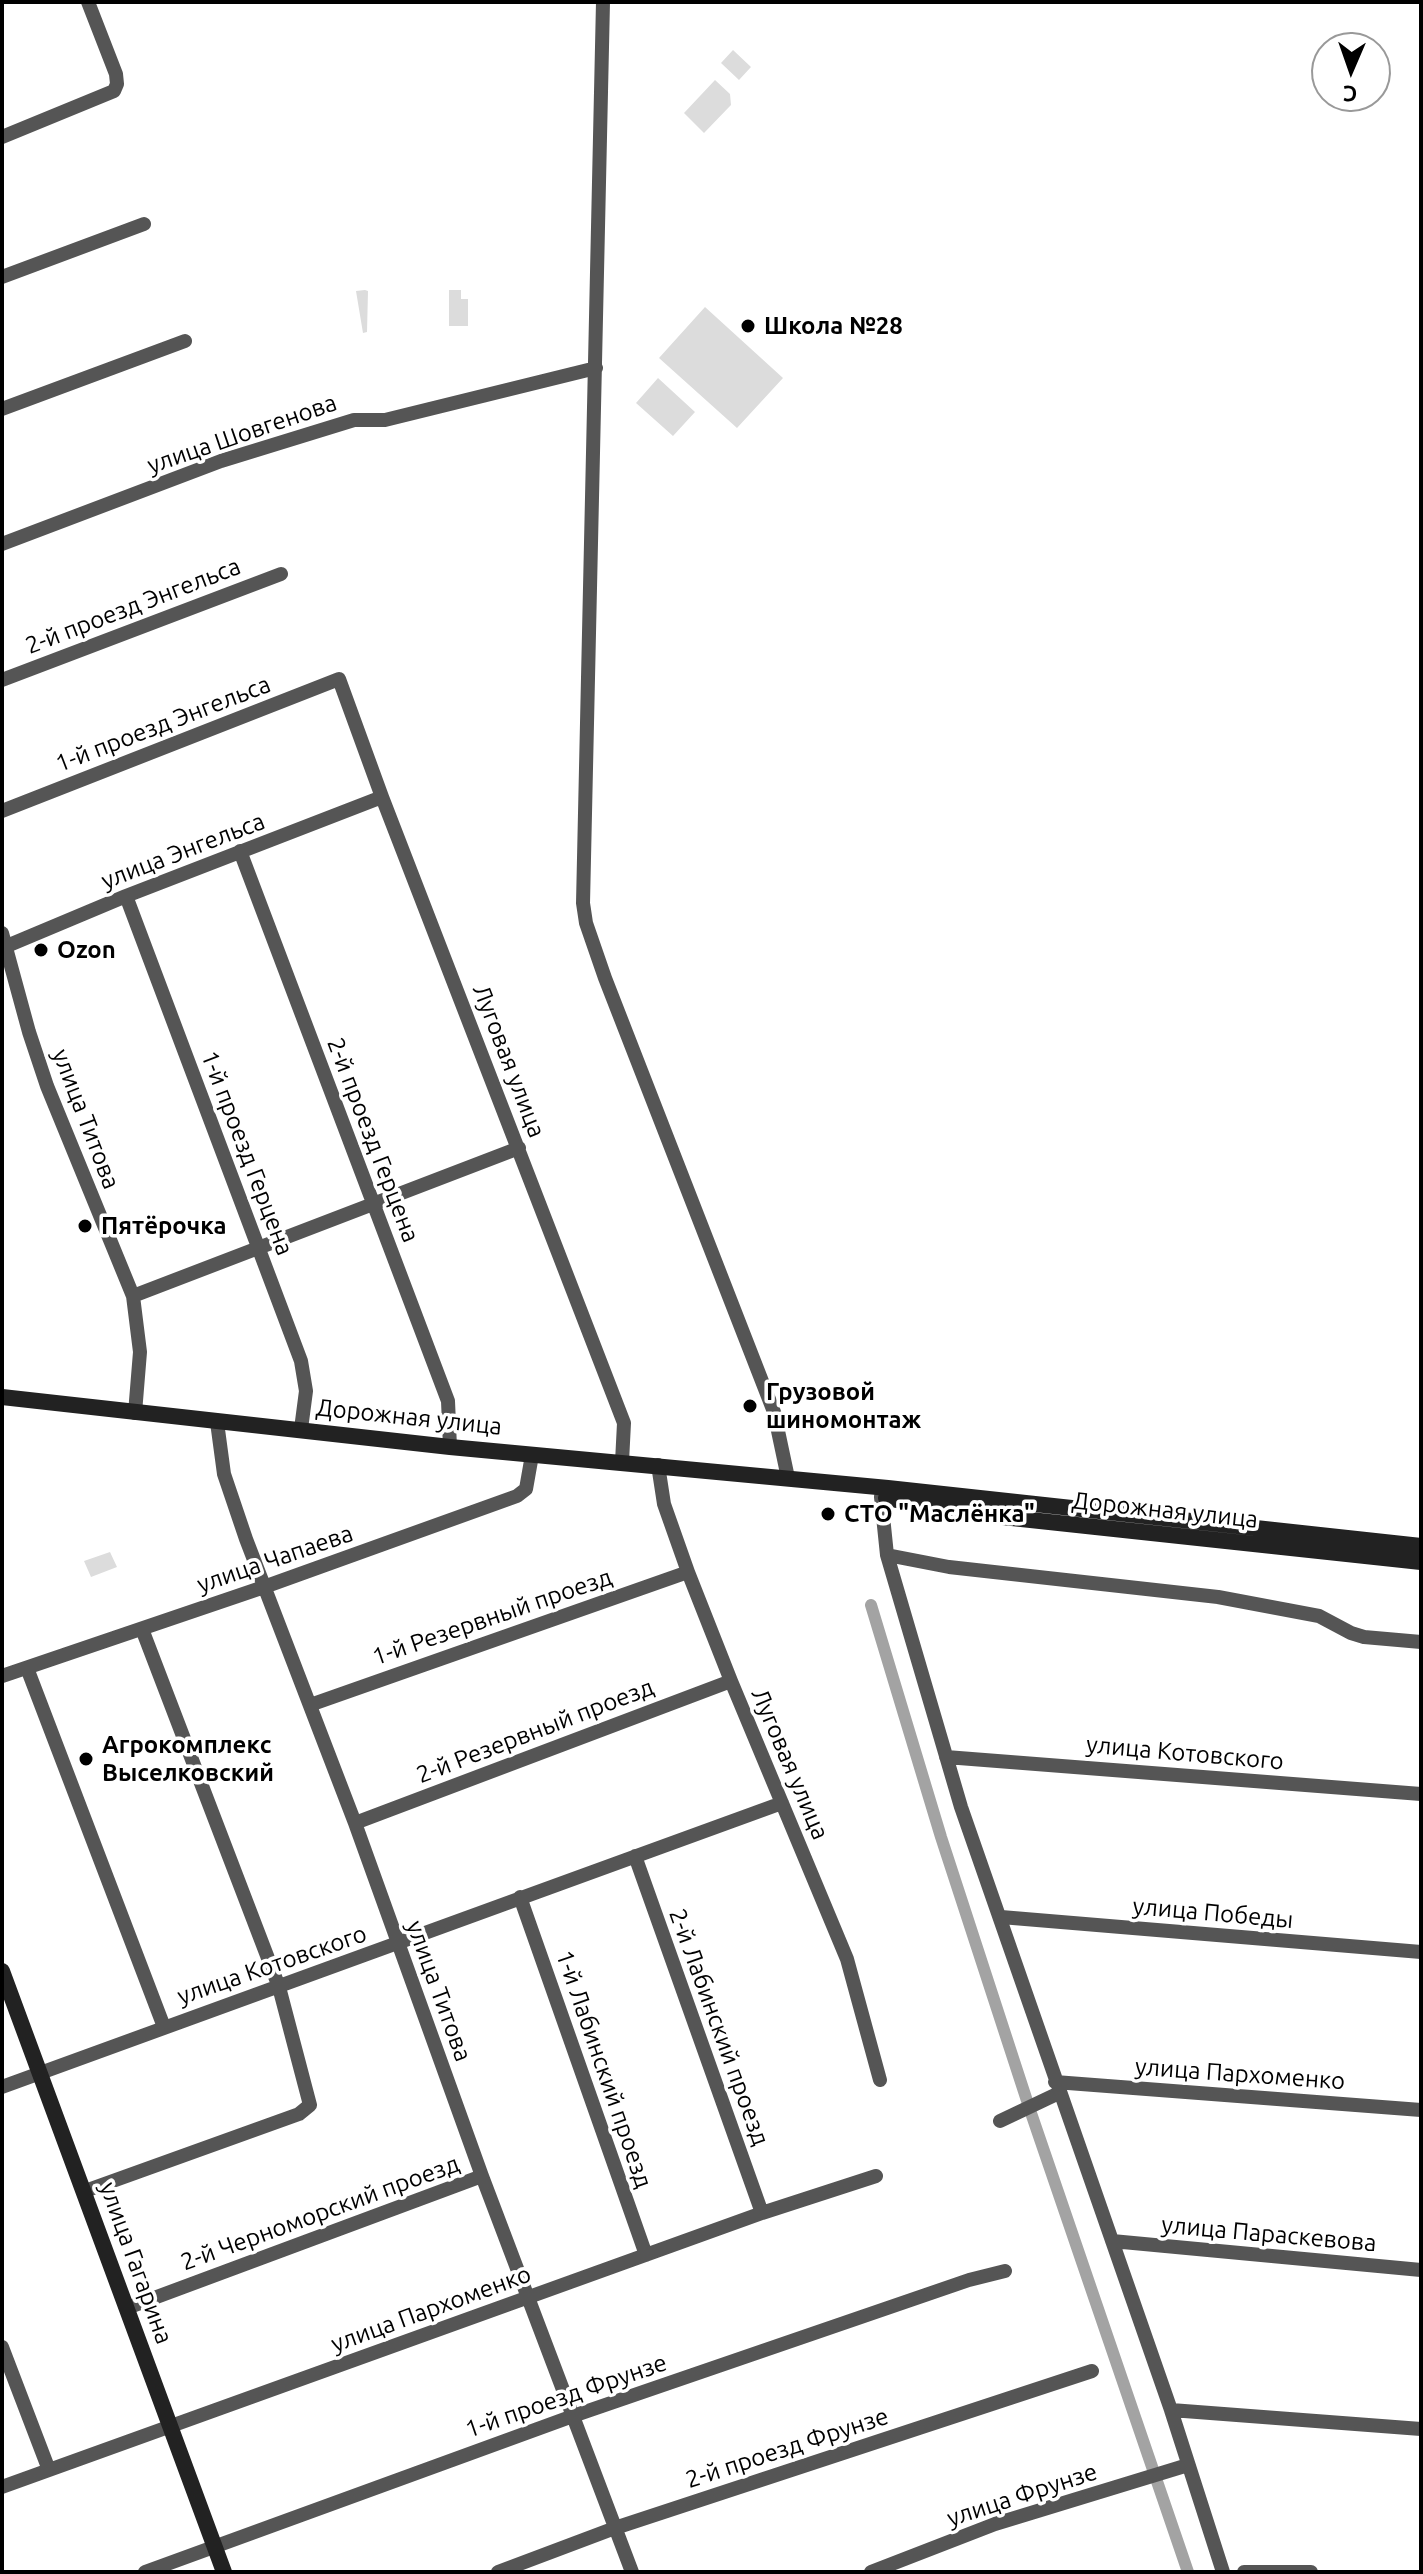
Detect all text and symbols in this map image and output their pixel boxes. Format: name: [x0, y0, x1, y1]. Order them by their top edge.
north arrow: [1311, 32, 1391, 112]
text: С: [1343, 82, 1358, 107]
place label: Школа №28: [764, 312, 903, 340]
marker: Школа №28: [739, 317, 757, 335]
street label: улица Шовгенова: [144, 388, 340, 480]
street label: 2-й проезд Энгельса: [21, 552, 245, 660]
street label: 1-й проезд Энгельса: [51, 670, 275, 778]
street label: улица Энгельса: [97, 807, 269, 895]
place label: Ozon: [57, 936, 116, 964]
marker: Ozon: [32, 941, 50, 959]
street label: Луговая улица: [467, 980, 551, 1142]
street label: 2-й проезд Герцена: [321, 1034, 425, 1246]
street label: улица Титова: [46, 1045, 126, 1193]
street label: 1-й проезд Герцена: [195, 1047, 299, 1259]
place label: Пятёрочка: [101, 1212, 227, 1240]
marker: Пятёрочка: [76, 1217, 94, 1235]
place label: Грузовой шиномонтаж: [766, 1378, 921, 1434]
street label: Дорожная улица: [315, 1393, 503, 1441]
marker: Грузовой шиномонтаж: [741, 1397, 759, 1415]
street label: Дорожная улица: [1071, 1486, 1259, 1534]
place label: СТО "Маслёнка": [844, 1500, 1035, 1528]
marker: СТО "Маслёнка": [819, 1505, 837, 1523]
street label: улица Чапаева: [193, 1519, 357, 1599]
street label: 1-й Резервный проезд: [368, 1562, 616, 1672]
street label: 2-й Резервный проезд: [412, 1672, 658, 1790]
street label: Луговая улица: [745, 1684, 835, 1844]
street label: улица Котовского: [1085, 1730, 1285, 1776]
place label: Агрокомплекс Выселковский: [102, 1731, 274, 1787]
marker: Агрокомплекс Выселковский: [77, 1750, 95, 1768]
street label: улица Победы: [1132, 1892, 1294, 1934]
street label: 2-й Лабинский проезд: [663, 1905, 775, 2149]
street label: улица Титова: [400, 1917, 478, 2065]
street label: улица Котовского: [174, 1919, 370, 2011]
street label: 1-й Лабинский проезд: [550, 1946, 658, 2192]
street label: улица Пархоменко: [1134, 2052, 1346, 2096]
street label: 2-й Черноморский проезд: [177, 2149, 463, 2277]
street label: улица Гагарина: [93, 2178, 179, 2348]
street label: улица Параскевова: [1160, 2210, 1378, 2258]
street label: улица Пархоменко: [327, 2259, 535, 2359]
street label: 1-й проезд Фрунзе: [461, 2348, 671, 2444]
street label: 2-й проезд Фрунзе: [682, 2402, 892, 2494]
street label: улица Фрунзе: [943, 2457, 1101, 2533]

